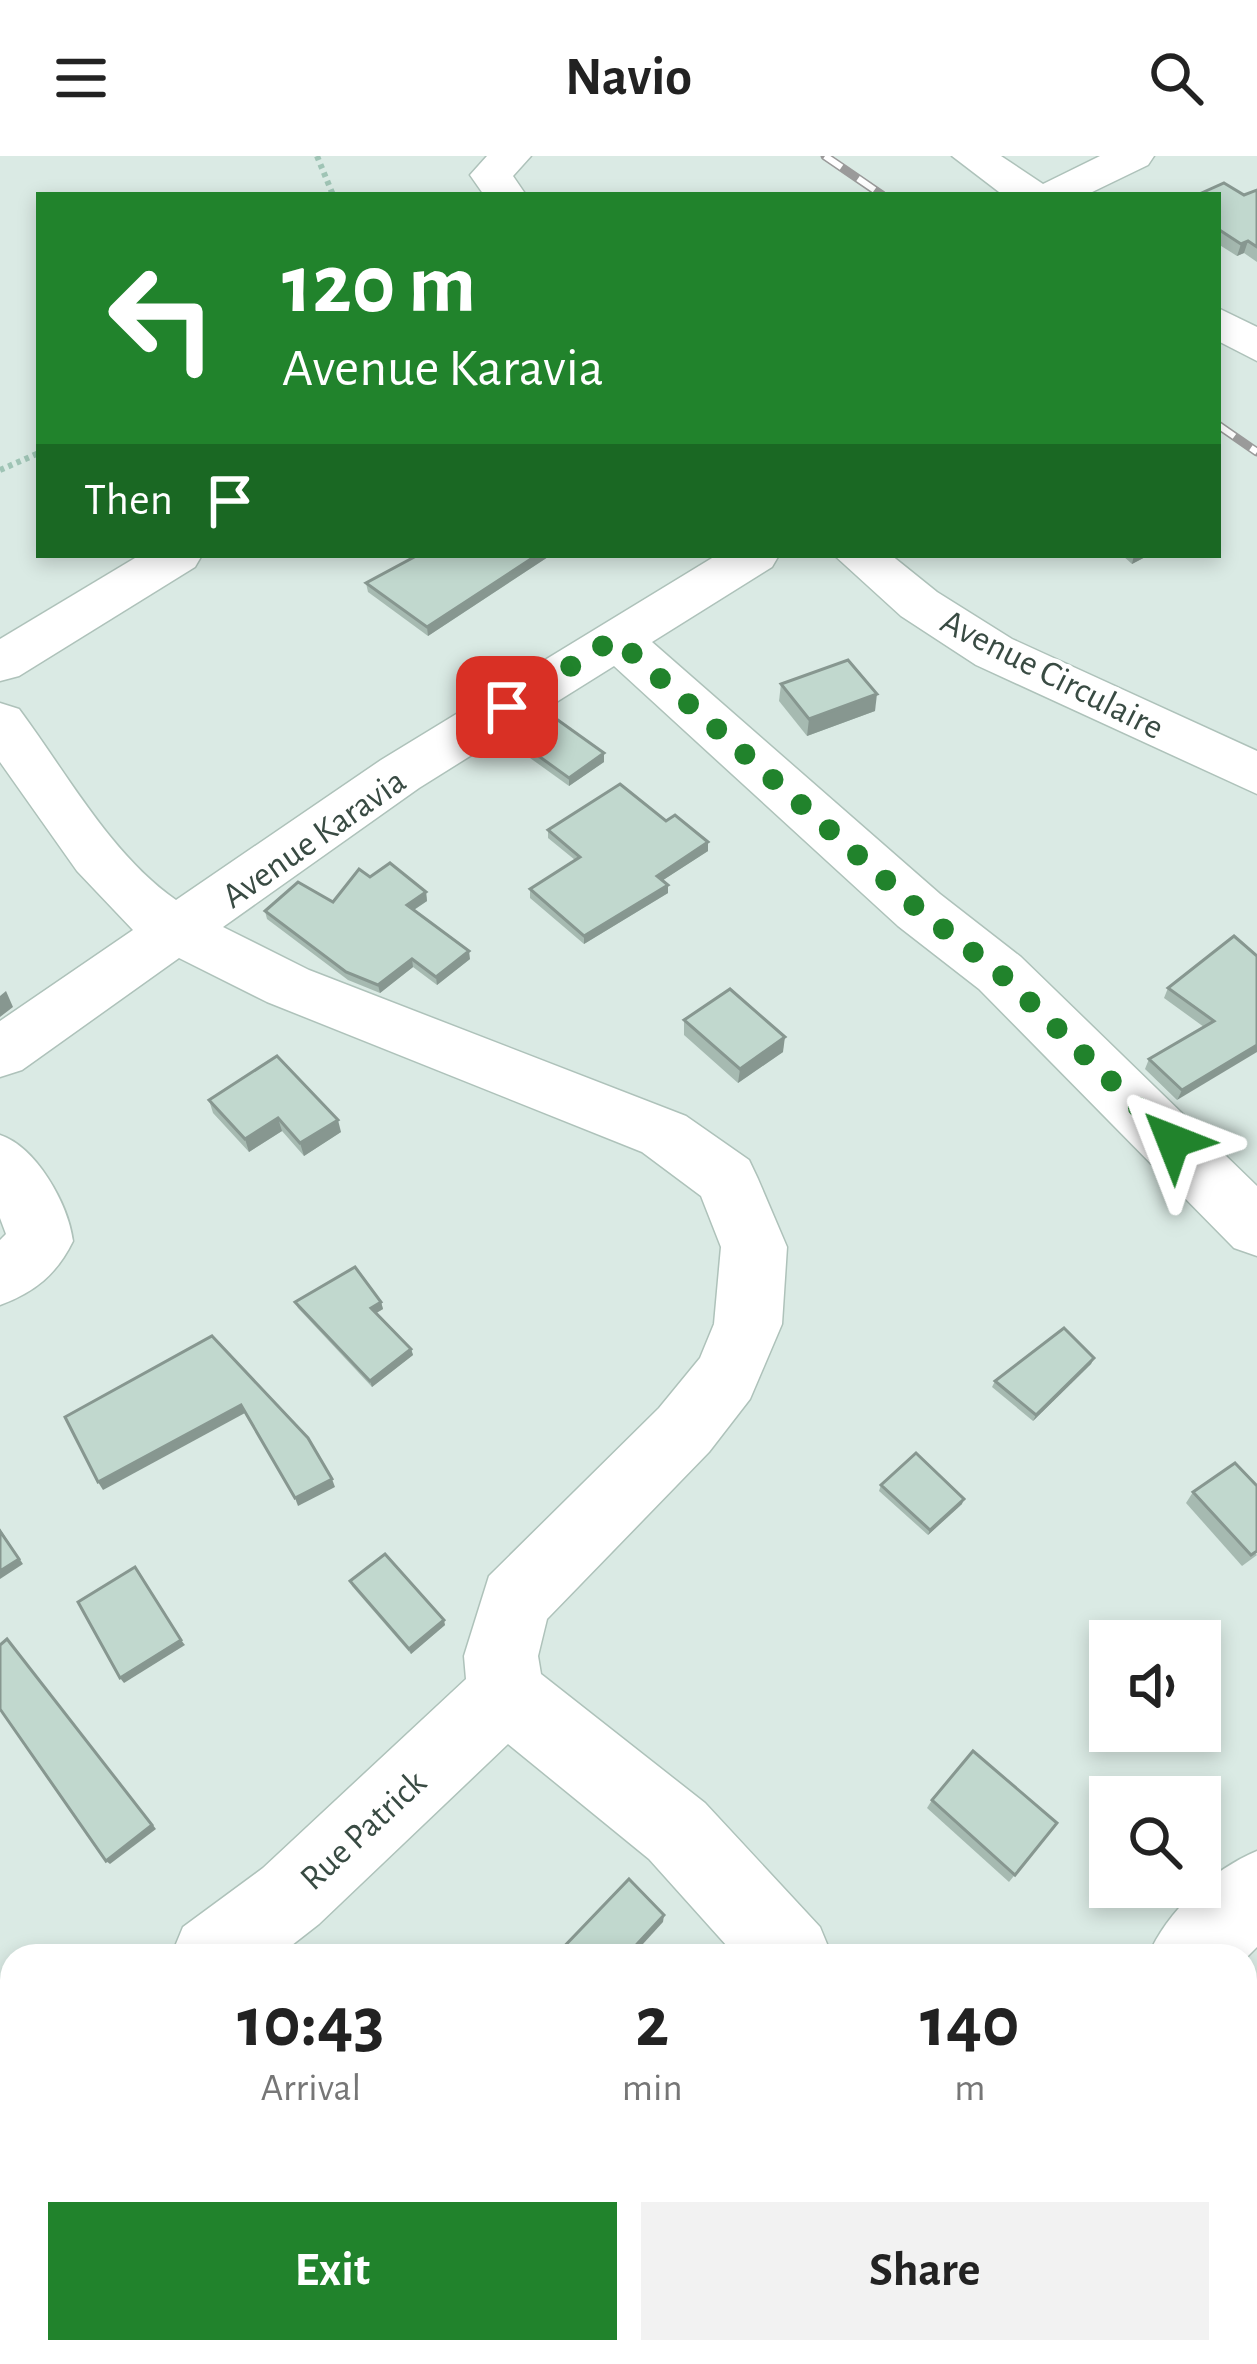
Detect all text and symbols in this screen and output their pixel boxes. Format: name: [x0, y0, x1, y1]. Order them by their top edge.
icon: menu: [48, 45, 114, 111]
icon: search: [1143, 45, 1209, 111]
text: Navio: [565, 51, 692, 105]
icon: left: [84, 240, 240, 396]
text: 120 m: [282, 244, 476, 328]
text: Avenue Karavia: [282, 342, 604, 396]
icon: arrive: [197, 468, 263, 534]
text: Then: [84, 478, 173, 523]
street label: Avenue Circulaire: [935, 603, 1169, 746]
pin: [456, 656, 558, 758]
icon: arrive: [474, 674, 540, 740]
street label: Avenue Karavia: [216, 762, 412, 915]
position arrow: [1110, 1078, 1236, 1204]
map controls: [1089, 1620, 1221, 1908]
button: sound: [1089, 1620, 1221, 1752]
street label: Rue Patrick: [294, 1763, 433, 1897]
button: search: [1089, 1776, 1221, 1908]
text: 10:43: [237, 1987, 385, 2059]
text: 2: [635, 1987, 669, 2059]
text: 140: [920, 1987, 1020, 2059]
text: Arrival: [261, 2069, 361, 2108]
text: min: [622, 2069, 683, 2108]
text: m: [954, 2069, 985, 2108]
button: Exit: [48, 2202, 617, 2340]
button: Share: [641, 2202, 1209, 2340]

